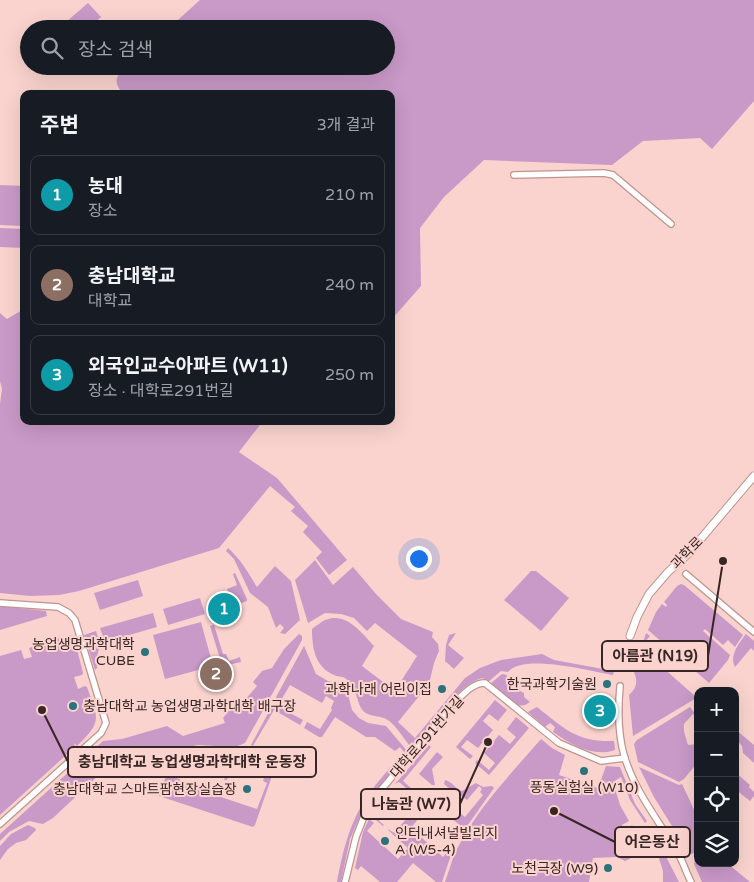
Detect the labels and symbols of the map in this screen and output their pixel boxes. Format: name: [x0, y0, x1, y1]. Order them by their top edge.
street label: 과학로: [667, 533, 707, 573]
your location: [406, 546, 432, 572]
pin: 1: [208, 590, 240, 628]
place label: 농업생명과학대학 CUBE: [32, 636, 135, 669]
callout: 아름관 (N19): [602, 641, 708, 671]
marker: 농업생명과학대학 CUBE: [139, 646, 151, 658]
text: 아름관 (N19): [612, 647, 698, 665]
pin: 2: [200, 655, 232, 693]
place label: 한국과학기술원: [507, 676, 597, 693]
marker: 한국과학기술원: [601, 678, 613, 690]
place label: 과학나래 어린이집: [325, 681, 432, 698]
marker: 과학나래 어린이집: [436, 683, 448, 695]
street label: 대학로291번가길: [387, 692, 467, 782]
pin: 3: [584, 692, 616, 730]
place label: 충남대학교 농업생명과학대학 배구장: [83, 698, 296, 715]
marker: 충남대학교 농업생명과학대학 배구장: [67, 700, 79, 712]
callout: 충남대학교 농업생명과학대학 운동장: [68, 747, 316, 777]
text: 충남대학교 농업생명과학대학 운동장: [78, 753, 306, 771]
marker: 풍동실험실 (W10): [578, 765, 590, 777]
place label: 풍동실험실 (W10): [530, 779, 638, 796]
place label: 충남대학교 스마트팜현장실습장: [53, 781, 237, 798]
marker: 충남대학교 스마트팜현장실습장: [241, 783, 253, 795]
callout: 나눔관 (W7): [361, 789, 460, 819]
text: 나눔관 (W7): [371, 795, 451, 813]
place label: 인터내셔널빌리지 A (W5-4): [395, 825, 498, 858]
callout: 어은동산: [615, 827, 690, 857]
text: 어은동산: [624, 833, 680, 851]
marker: 인터내셔널빌리지 A (W5-4): [379, 835, 391, 847]
place label: 노천극장 (W9): [511, 860, 598, 877]
marker: 노천극장 (W9): [602, 862, 614, 874]

